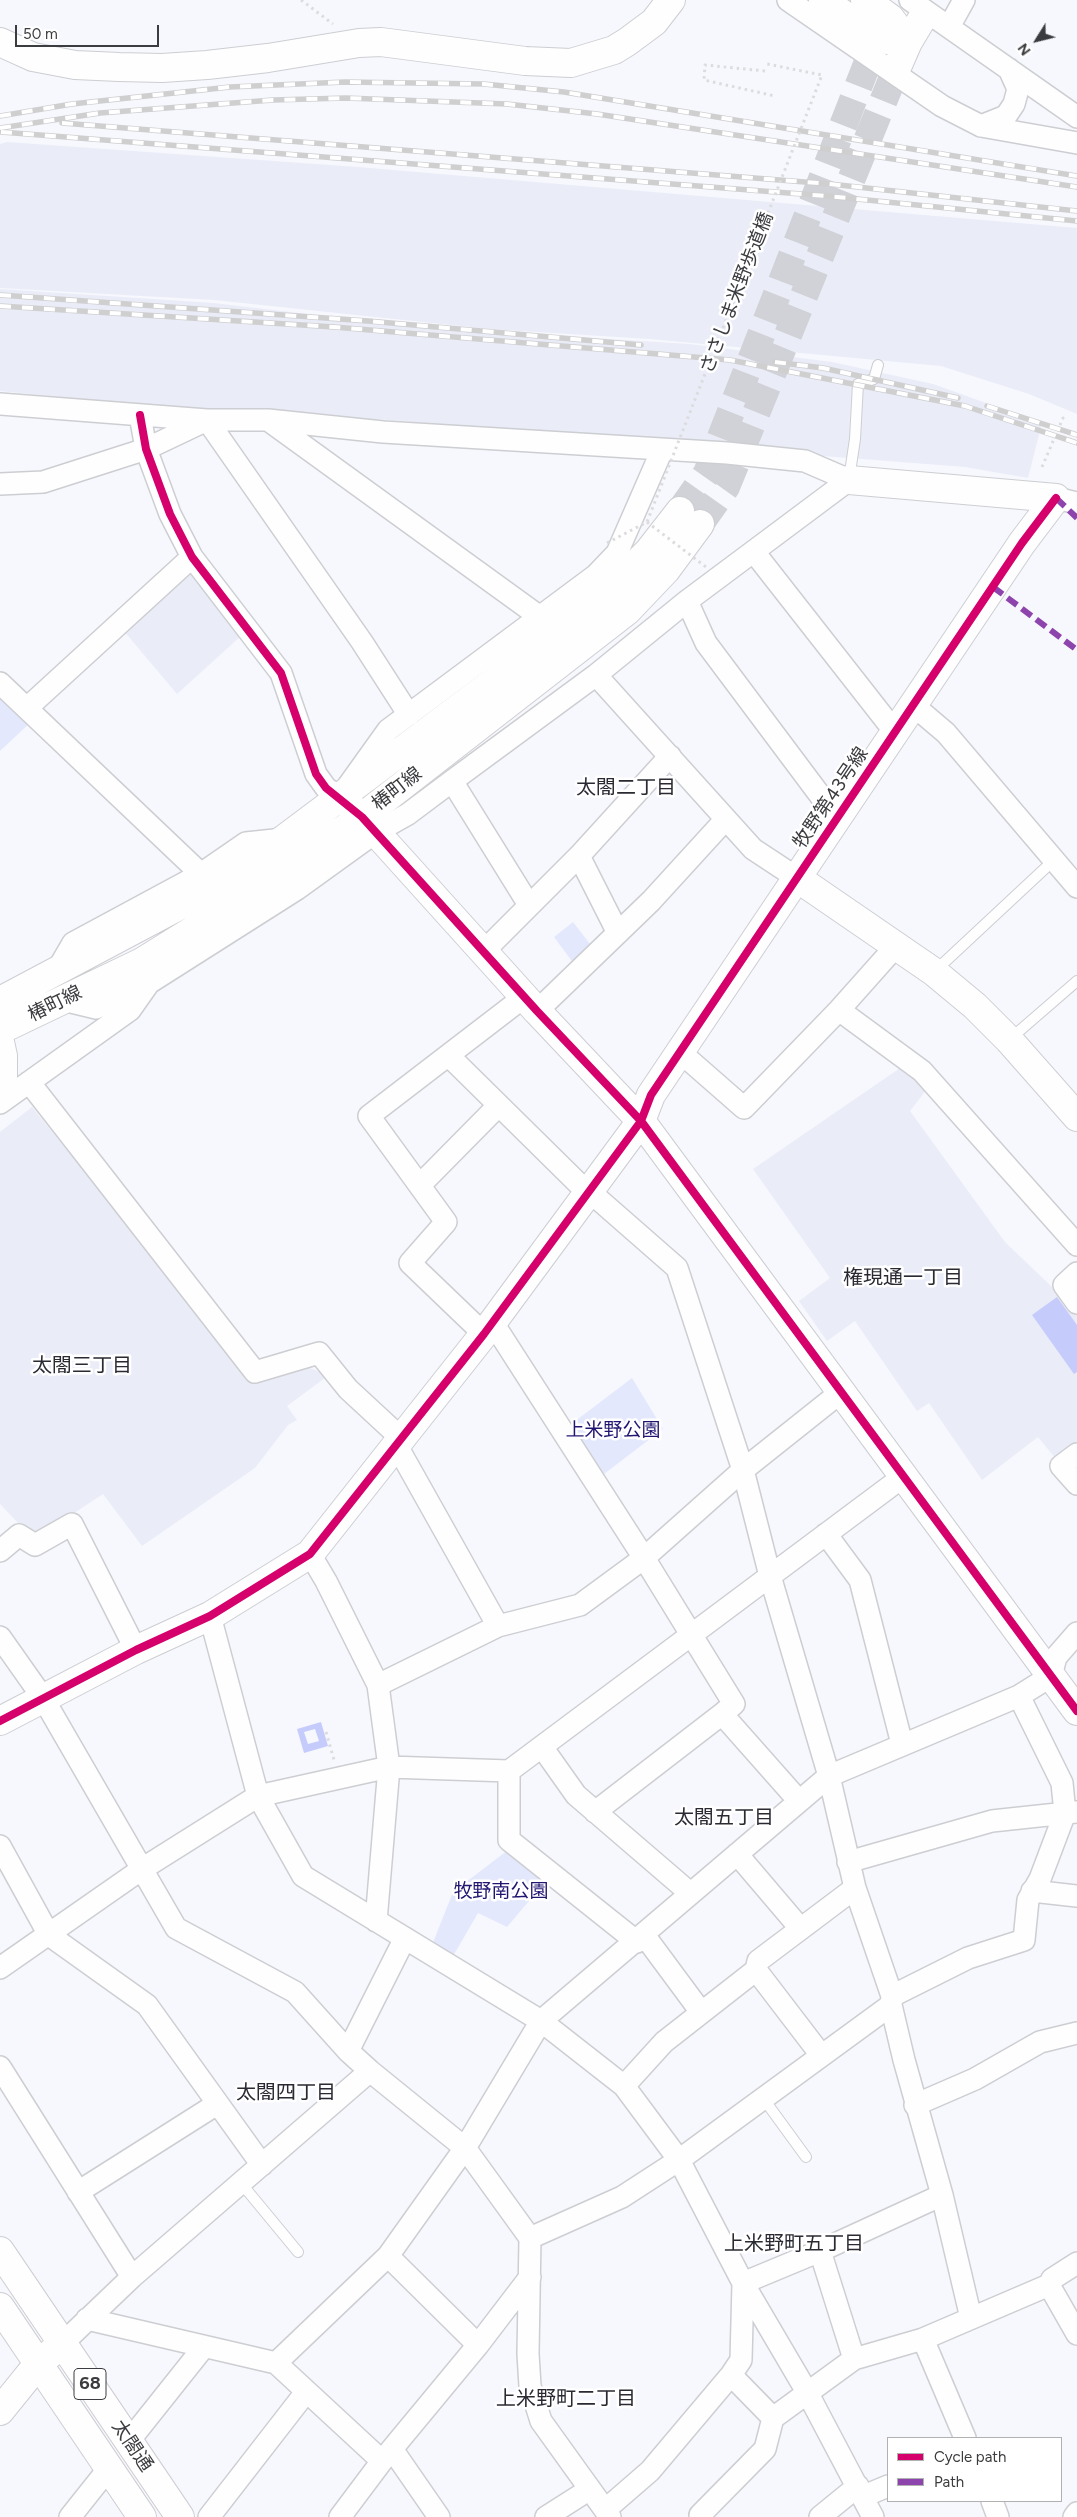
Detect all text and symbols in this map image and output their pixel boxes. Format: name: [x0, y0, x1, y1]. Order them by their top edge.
scale bar: [18, 15, 161, 47]
north arrow: [1012, 15, 1062, 65]
text: 50 m: [23, 25, 58, 43]
text: N: [1014, 40, 1035, 58]
street label: ささしま米野歩道橋: [696, 209, 778, 377]
street label: 牧野第43号線: [789, 743, 873, 853]
street label: 椿町線: [368, 762, 426, 816]
district label: 太閤二丁目: [576, 776, 676, 800]
street label: 椿町線: [24, 981, 86, 1027]
district label: 権現通一丁目: [843, 1266, 963, 1290]
district label: 太閤三丁目: [32, 1354, 132, 1378]
park label: 上米野公園: [566, 1419, 660, 1441]
district label: 太閤五丁目: [674, 1806, 774, 1830]
park label: 牧野南公園: [454, 1880, 548, 1902]
district label: 太閤四丁目: [236, 2081, 336, 2105]
district label: 上米野町五丁目: [724, 2232, 864, 2256]
road number: 68: [74, 2368, 106, 2400]
district label: 上米野町二丁目: [496, 2387, 636, 2411]
street label: 太閤通: [107, 2416, 157, 2476]
legend: [887, 2437, 1062, 2502]
text: Cycle path: [934, 2448, 1006, 2466]
text: Path: [934, 2473, 964, 2491]

